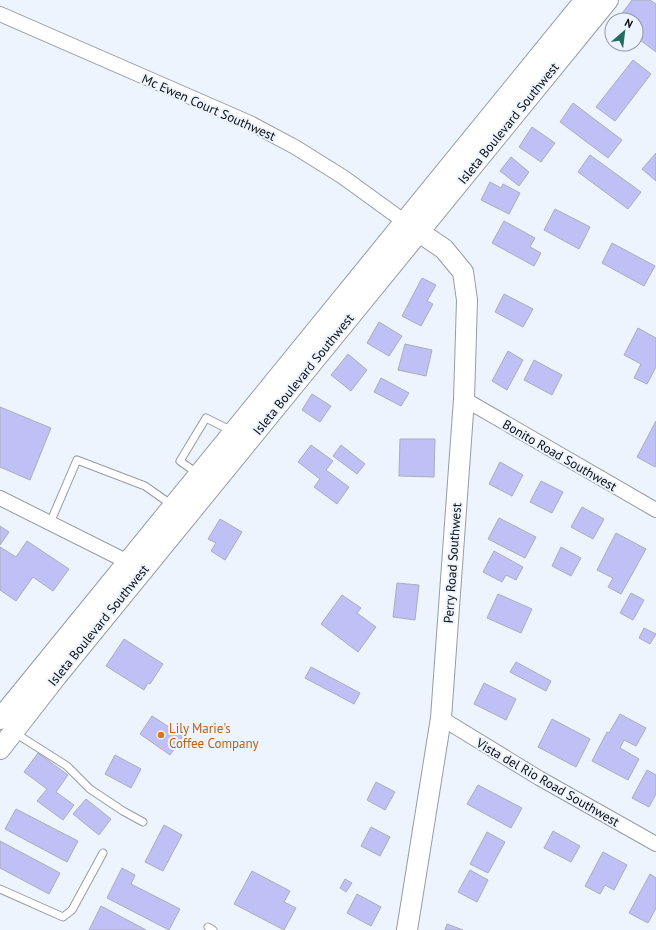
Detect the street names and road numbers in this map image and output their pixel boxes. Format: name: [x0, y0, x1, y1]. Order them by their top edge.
street label: Isleta Boulevard Southwest: [454, 59, 563, 188]
street label: Mc Ewen Court Southwest: [139, 70, 279, 145]
street label: Isleta Boulevard Southwest: [249, 310, 358, 439]
street label: Bonito Road Southwest: [500, 416, 620, 495]
street label: Perry Road Southwest: [440, 502, 465, 624]
street label: Isleta Boulevard Southwest: [44, 561, 153, 690]
street label: Vista del Rio Road Southwest: [472, 734, 623, 831]

